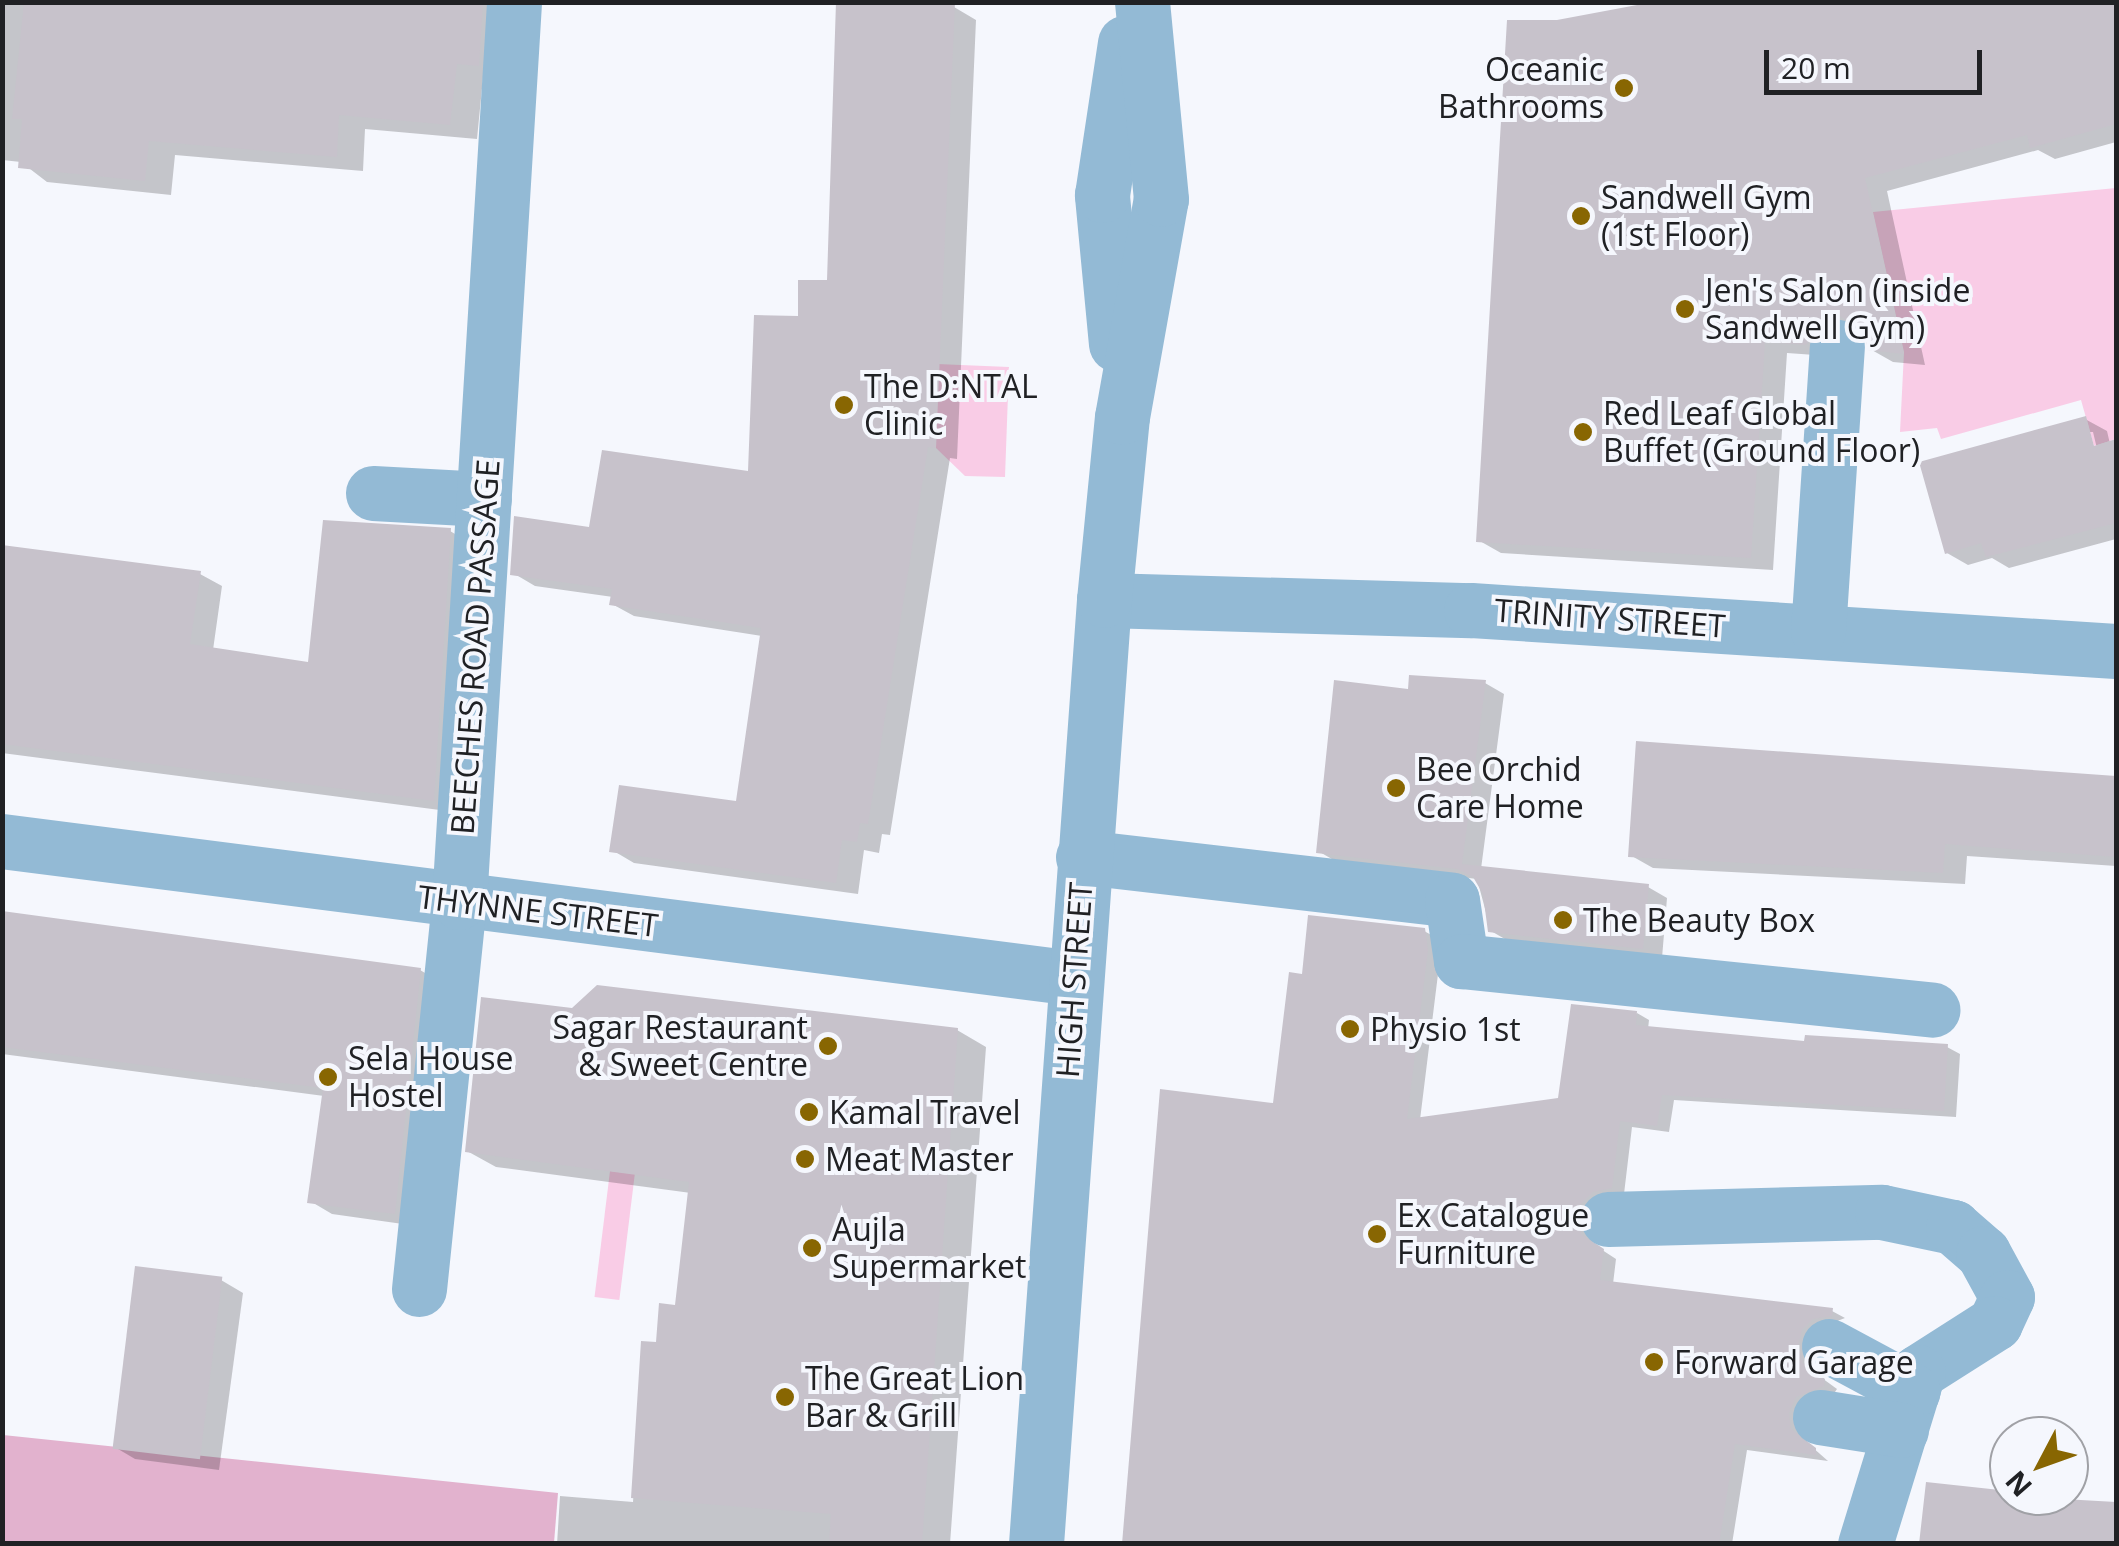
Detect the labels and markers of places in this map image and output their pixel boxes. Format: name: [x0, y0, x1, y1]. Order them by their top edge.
place label: Oceanic Bathrooms: [1438, 51, 1604, 126]
marker: Oceanic Bathrooms: [1613, 77, 1635, 99]
place label: Sandwell Gym (1st Floor): [1601, 179, 1812, 254]
marker: Sandwell Gym (1st Floor): [1570, 205, 1592, 227]
place label: Jen's Salon (inside Sandwell Gym): [1705, 272, 1970, 347]
marker: Jen's Salon (inside Sandwell Gym): [1674, 298, 1696, 320]
place label: The D:NTAL Clinic: [864, 368, 1038, 443]
marker: The D:NTAL Clinic: [833, 394, 855, 416]
place label: Red Leaf Global Buffet (Ground Floor): [1603, 395, 1920, 470]
marker: Red Leaf Global Buffet (Ground Floor): [1572, 421, 1594, 443]
place label: Bee Orchid Care Home: [1416, 751, 1584, 826]
marker: Bee Orchid Care Home: [1385, 777, 1407, 799]
place label: The Beauty Box: [1583, 901, 1815, 939]
marker: The Beauty Box: [1552, 909, 1574, 931]
place label: Sagar Restaurant & Sweet Centre: [552, 1009, 808, 1084]
place label: Physio 1st: [1370, 1010, 1521, 1048]
marker: Physio 1st: [1339, 1018, 1361, 1040]
marker: Sagar Restaurant & Sweet Centre: [817, 1035, 839, 1057]
place label: Sela House Hostel: [348, 1040, 513, 1115]
marker: Sela House Hostel: [317, 1066, 339, 1088]
place label: Kamal Travel: [829, 1093, 1021, 1131]
marker: Kamal Travel: [798, 1101, 820, 1123]
place label: Meat Master: [825, 1140, 1014, 1178]
marker: Meat Master: [794, 1148, 816, 1170]
place label: Ex Catalogue Furniture: [1397, 1197, 1589, 1272]
place label: Aujla Supermarket: [832, 1211, 1026, 1286]
marker: Ex Catalogue Furniture: [1366, 1223, 1388, 1245]
marker: Aujla Supermarket: [801, 1237, 823, 1259]
place label: Forward Garage: [1674, 1343, 1914, 1381]
marker: Forward Garage: [1643, 1351, 1665, 1373]
place label: The Great Lion Bar & Grill: [805, 1360, 1024, 1435]
marker: The Great Lion Bar & Grill: [774, 1386, 796, 1408]

